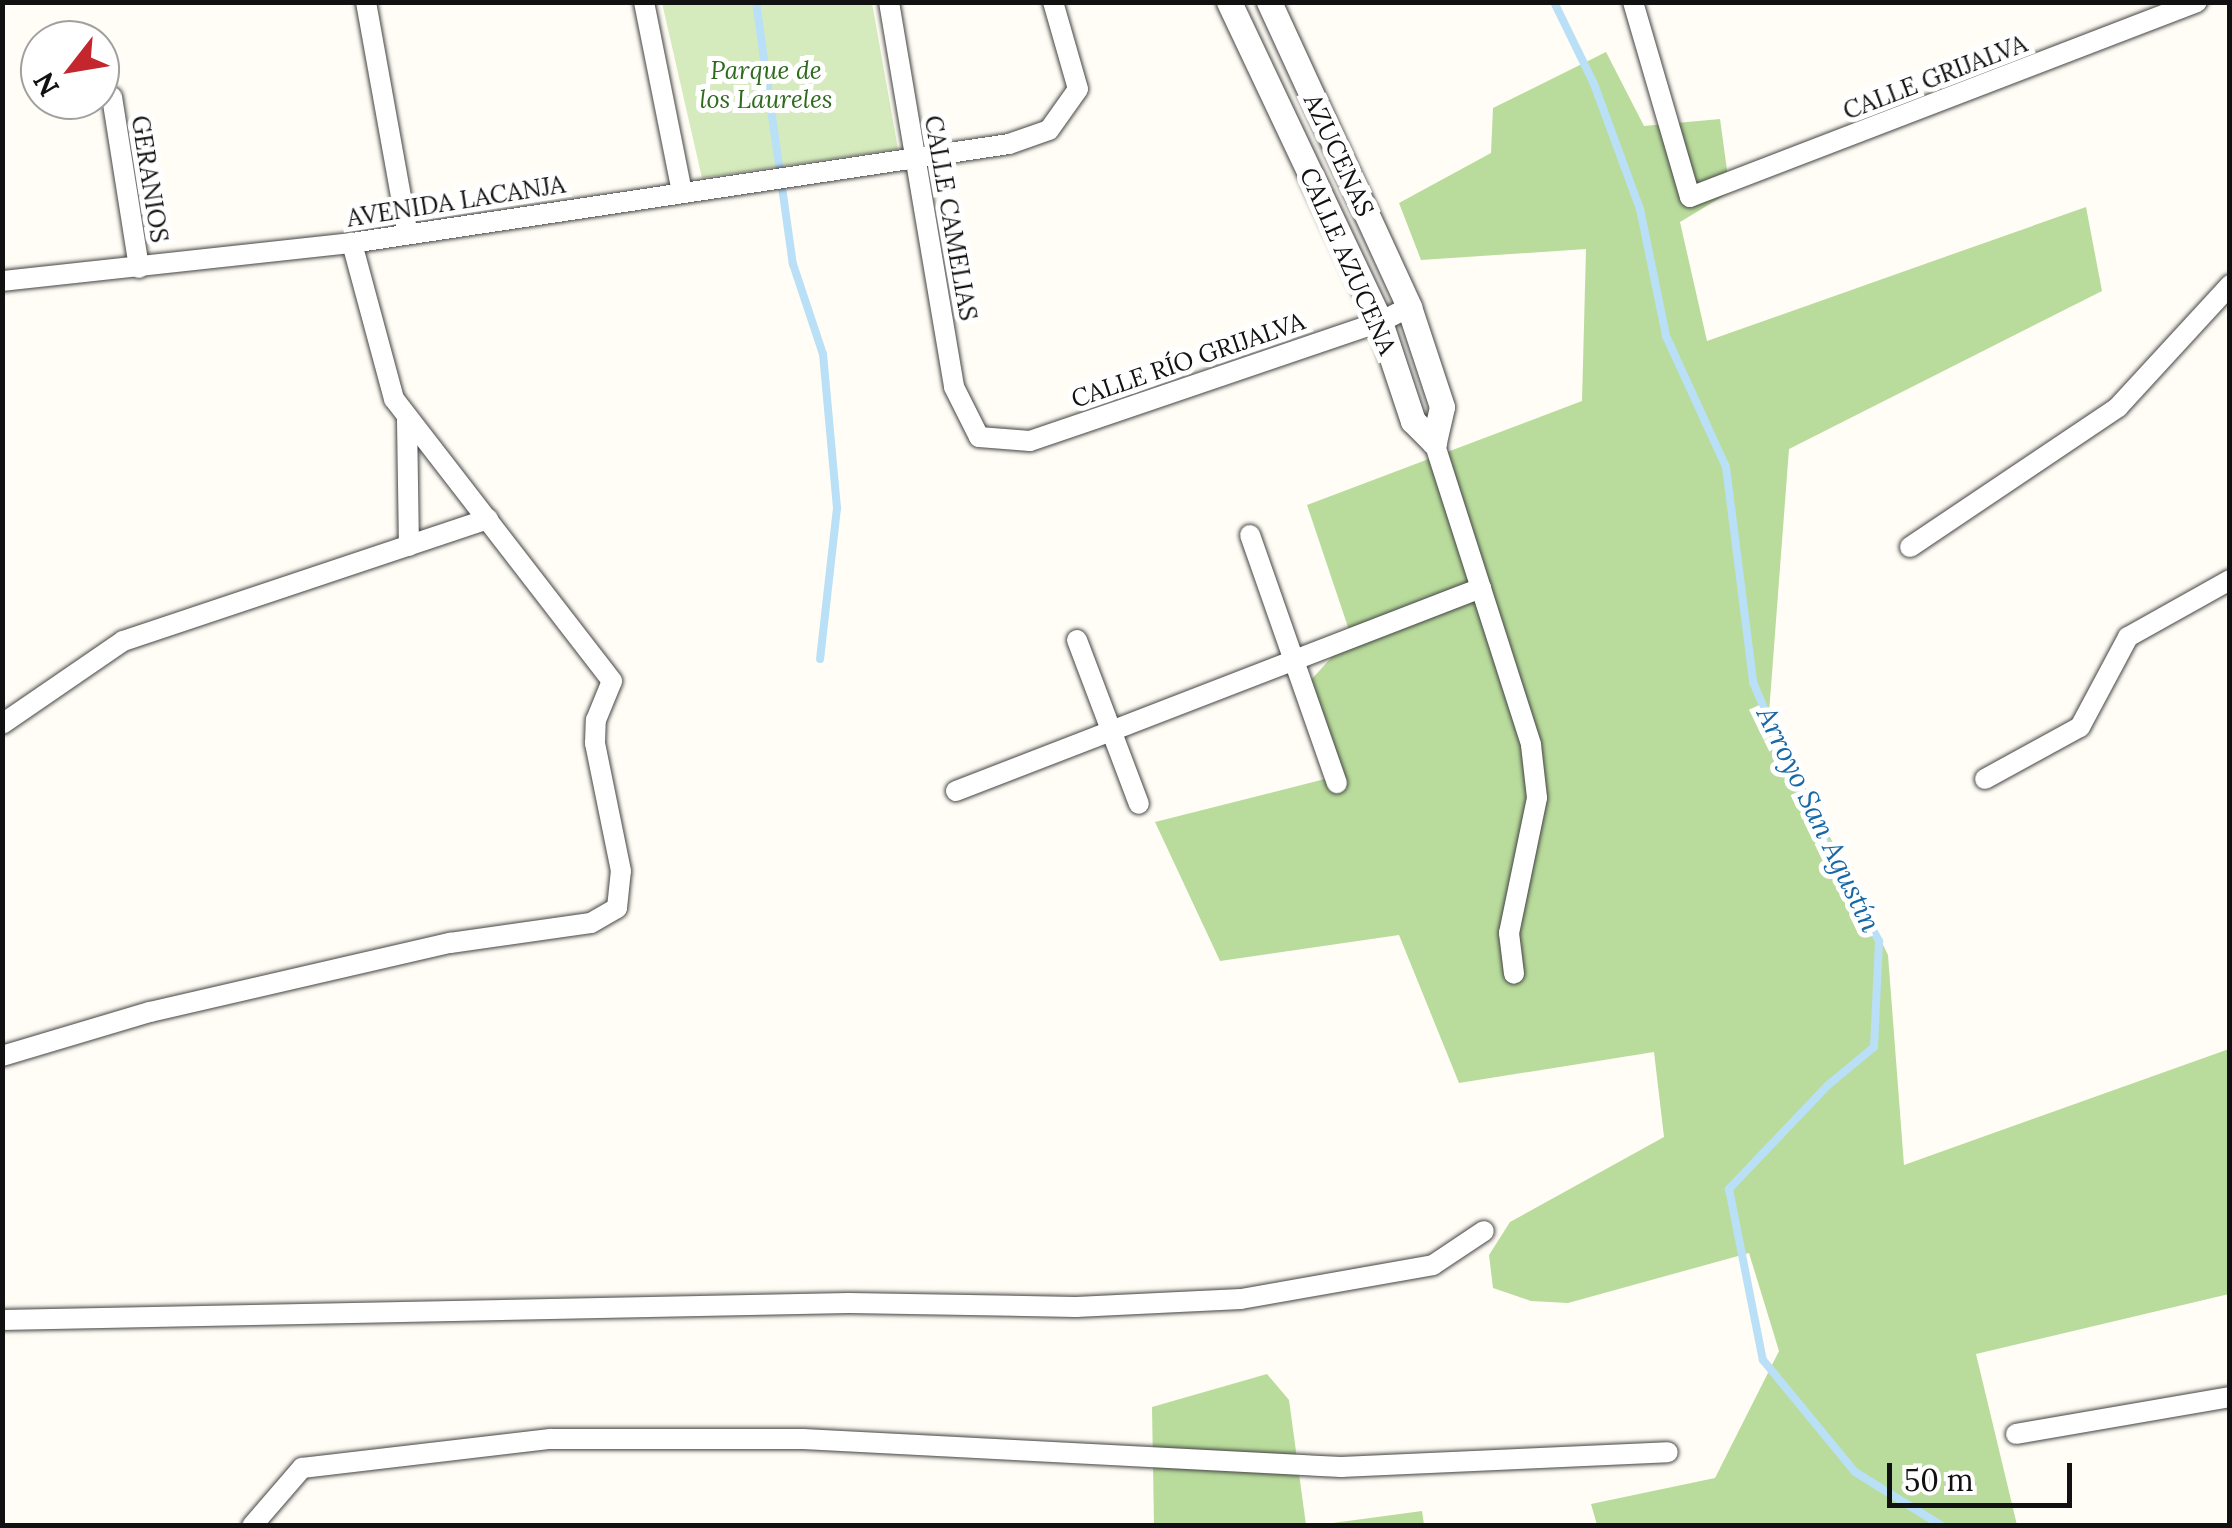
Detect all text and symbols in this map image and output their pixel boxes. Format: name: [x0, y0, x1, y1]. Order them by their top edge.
north arrow: [20, 20, 120, 120]
street label: CALLE GRIJALVA: [1839, 28, 2031, 126]
park label: Parque de los Laureles: [699, 56, 833, 115]
text: N: [25, 66, 67, 103]
street label: AZUCENAS: [1298, 89, 1380, 221]
street label: GERANIOS: [125, 113, 175, 245]
street label: CALLE CAMELIAS: [918, 113, 984, 323]
street label: CALLE AZUCENA: [1293, 163, 1403, 359]
street label: AVENIDA LACANJA: [345, 169, 567, 233]
street label: CALLE RÍO GRIJALVA: [1067, 306, 1309, 414]
water label: Arroyo San Agustín: [1750, 701, 1888, 937]
scale bar: [1892, 1443, 2077, 1505]
text: 50 m: [1904, 1461, 1974, 1499]

